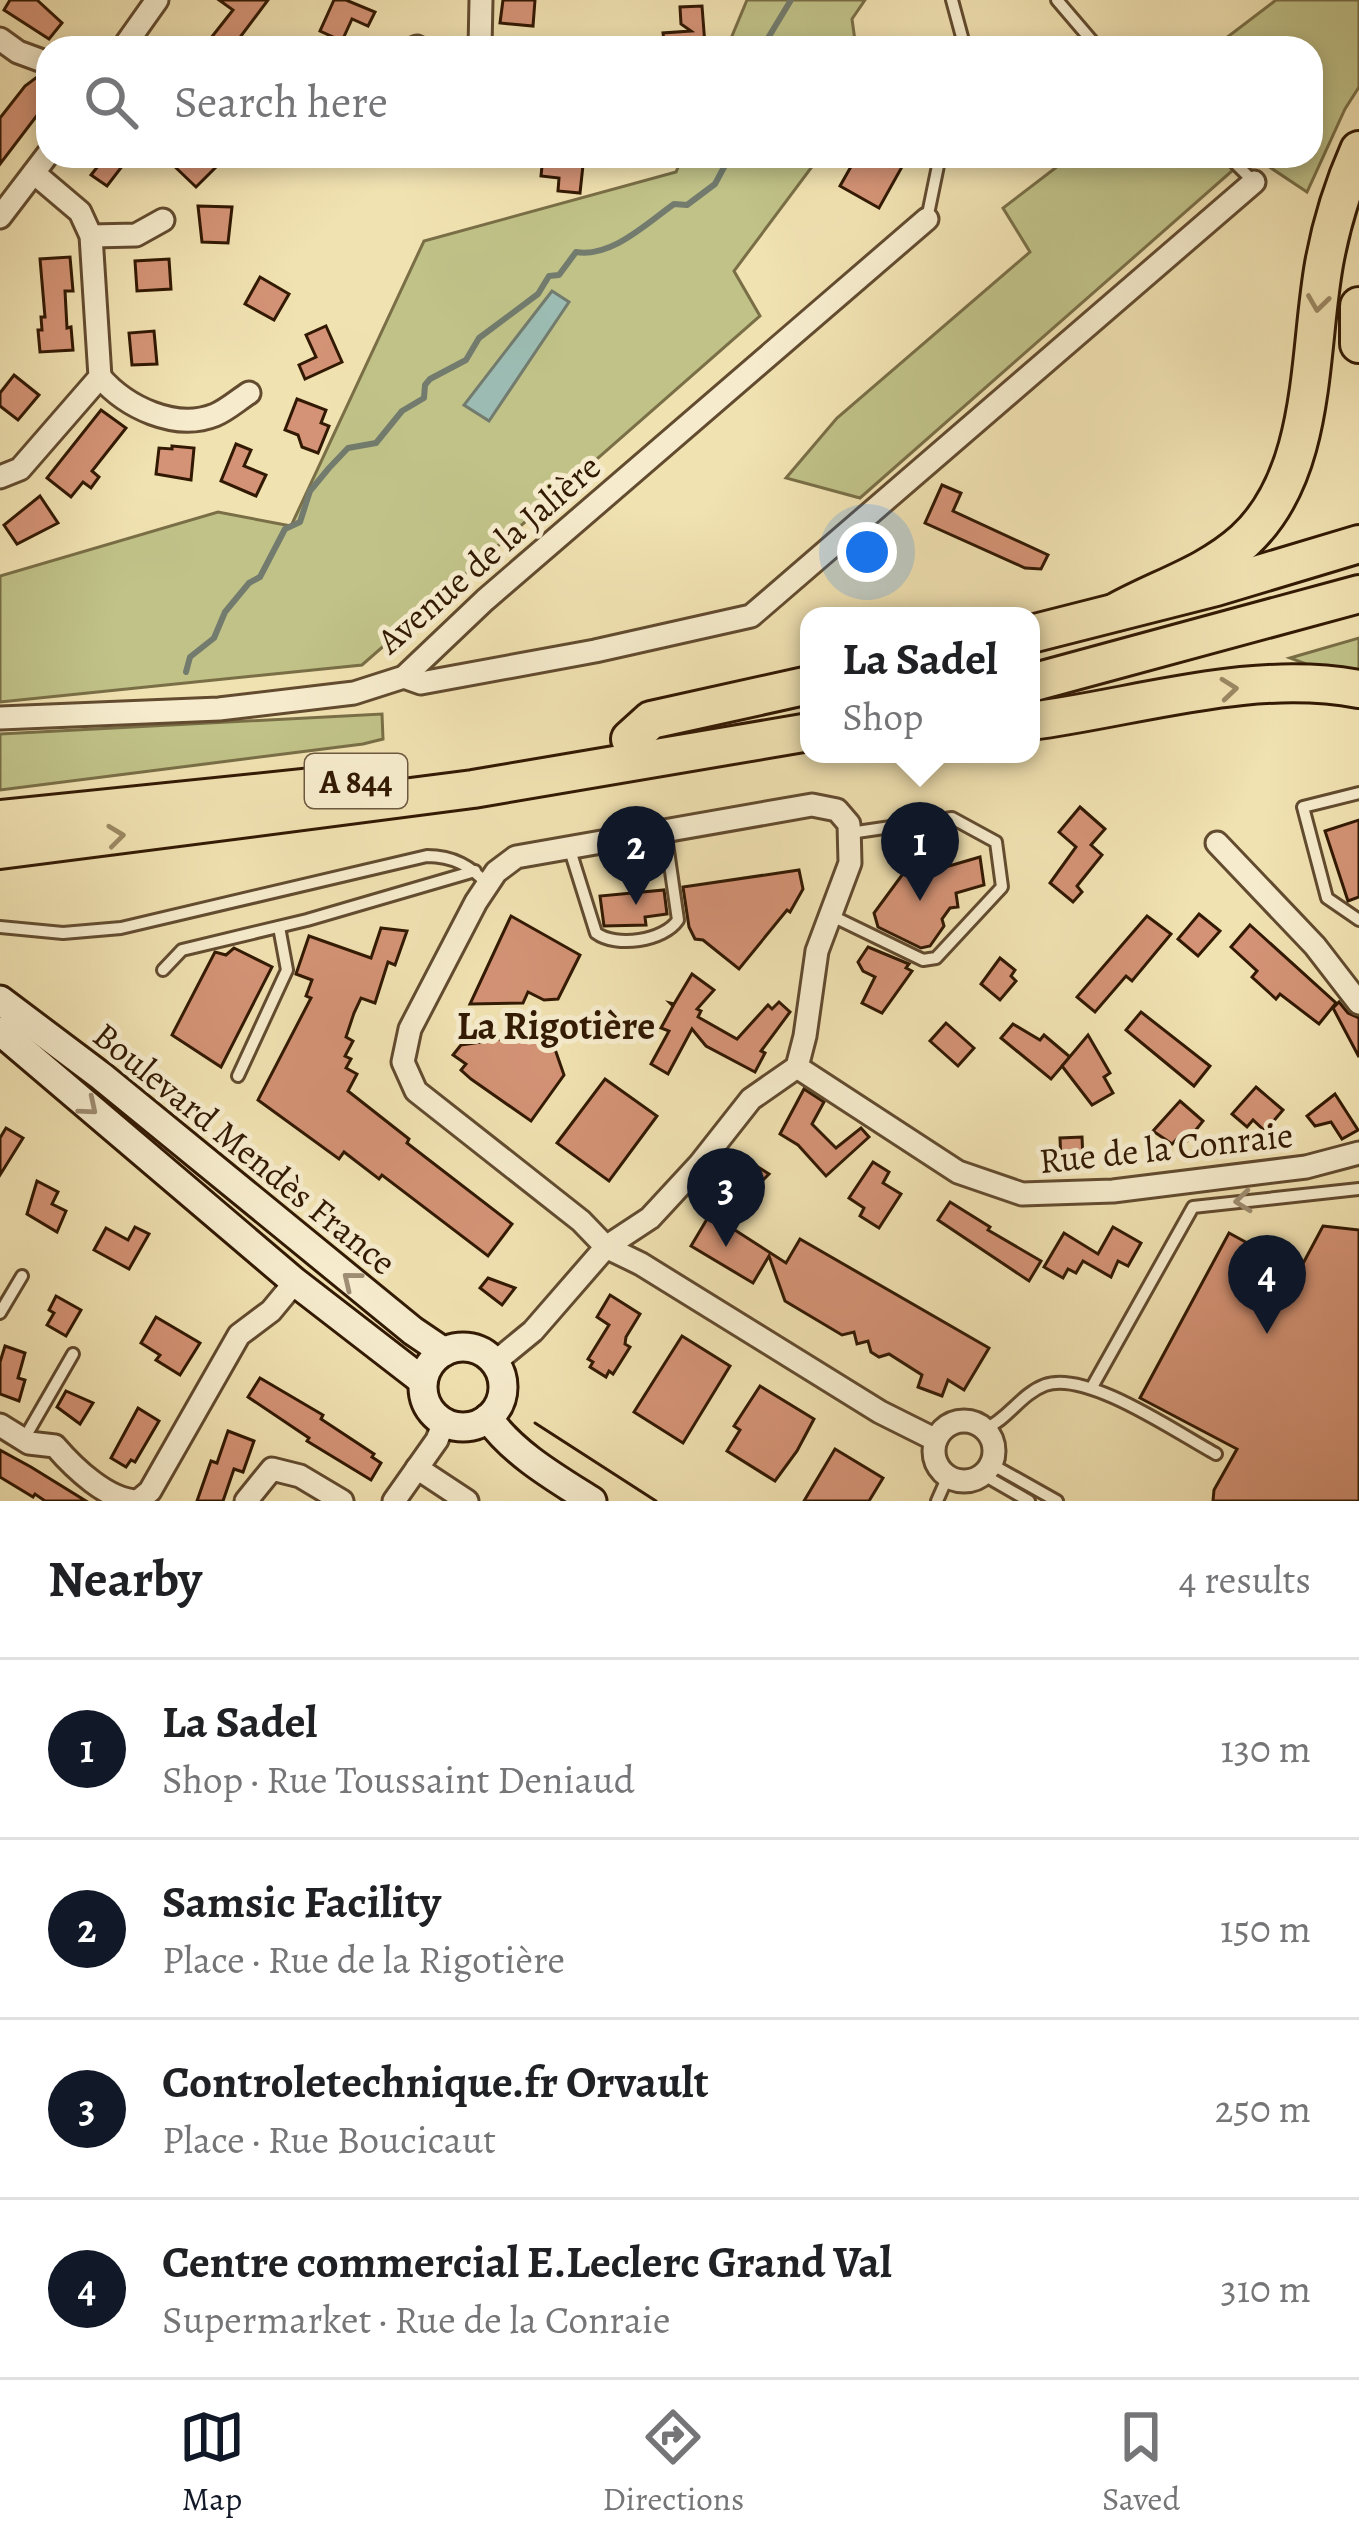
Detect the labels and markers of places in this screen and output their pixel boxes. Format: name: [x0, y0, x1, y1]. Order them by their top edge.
pin: 1: [881, 802, 959, 901]
pin: 2: [597, 806, 675, 905]
pin: 3: [687, 1148, 765, 1247]
pin: 4: [1228, 1235, 1306, 1334]

